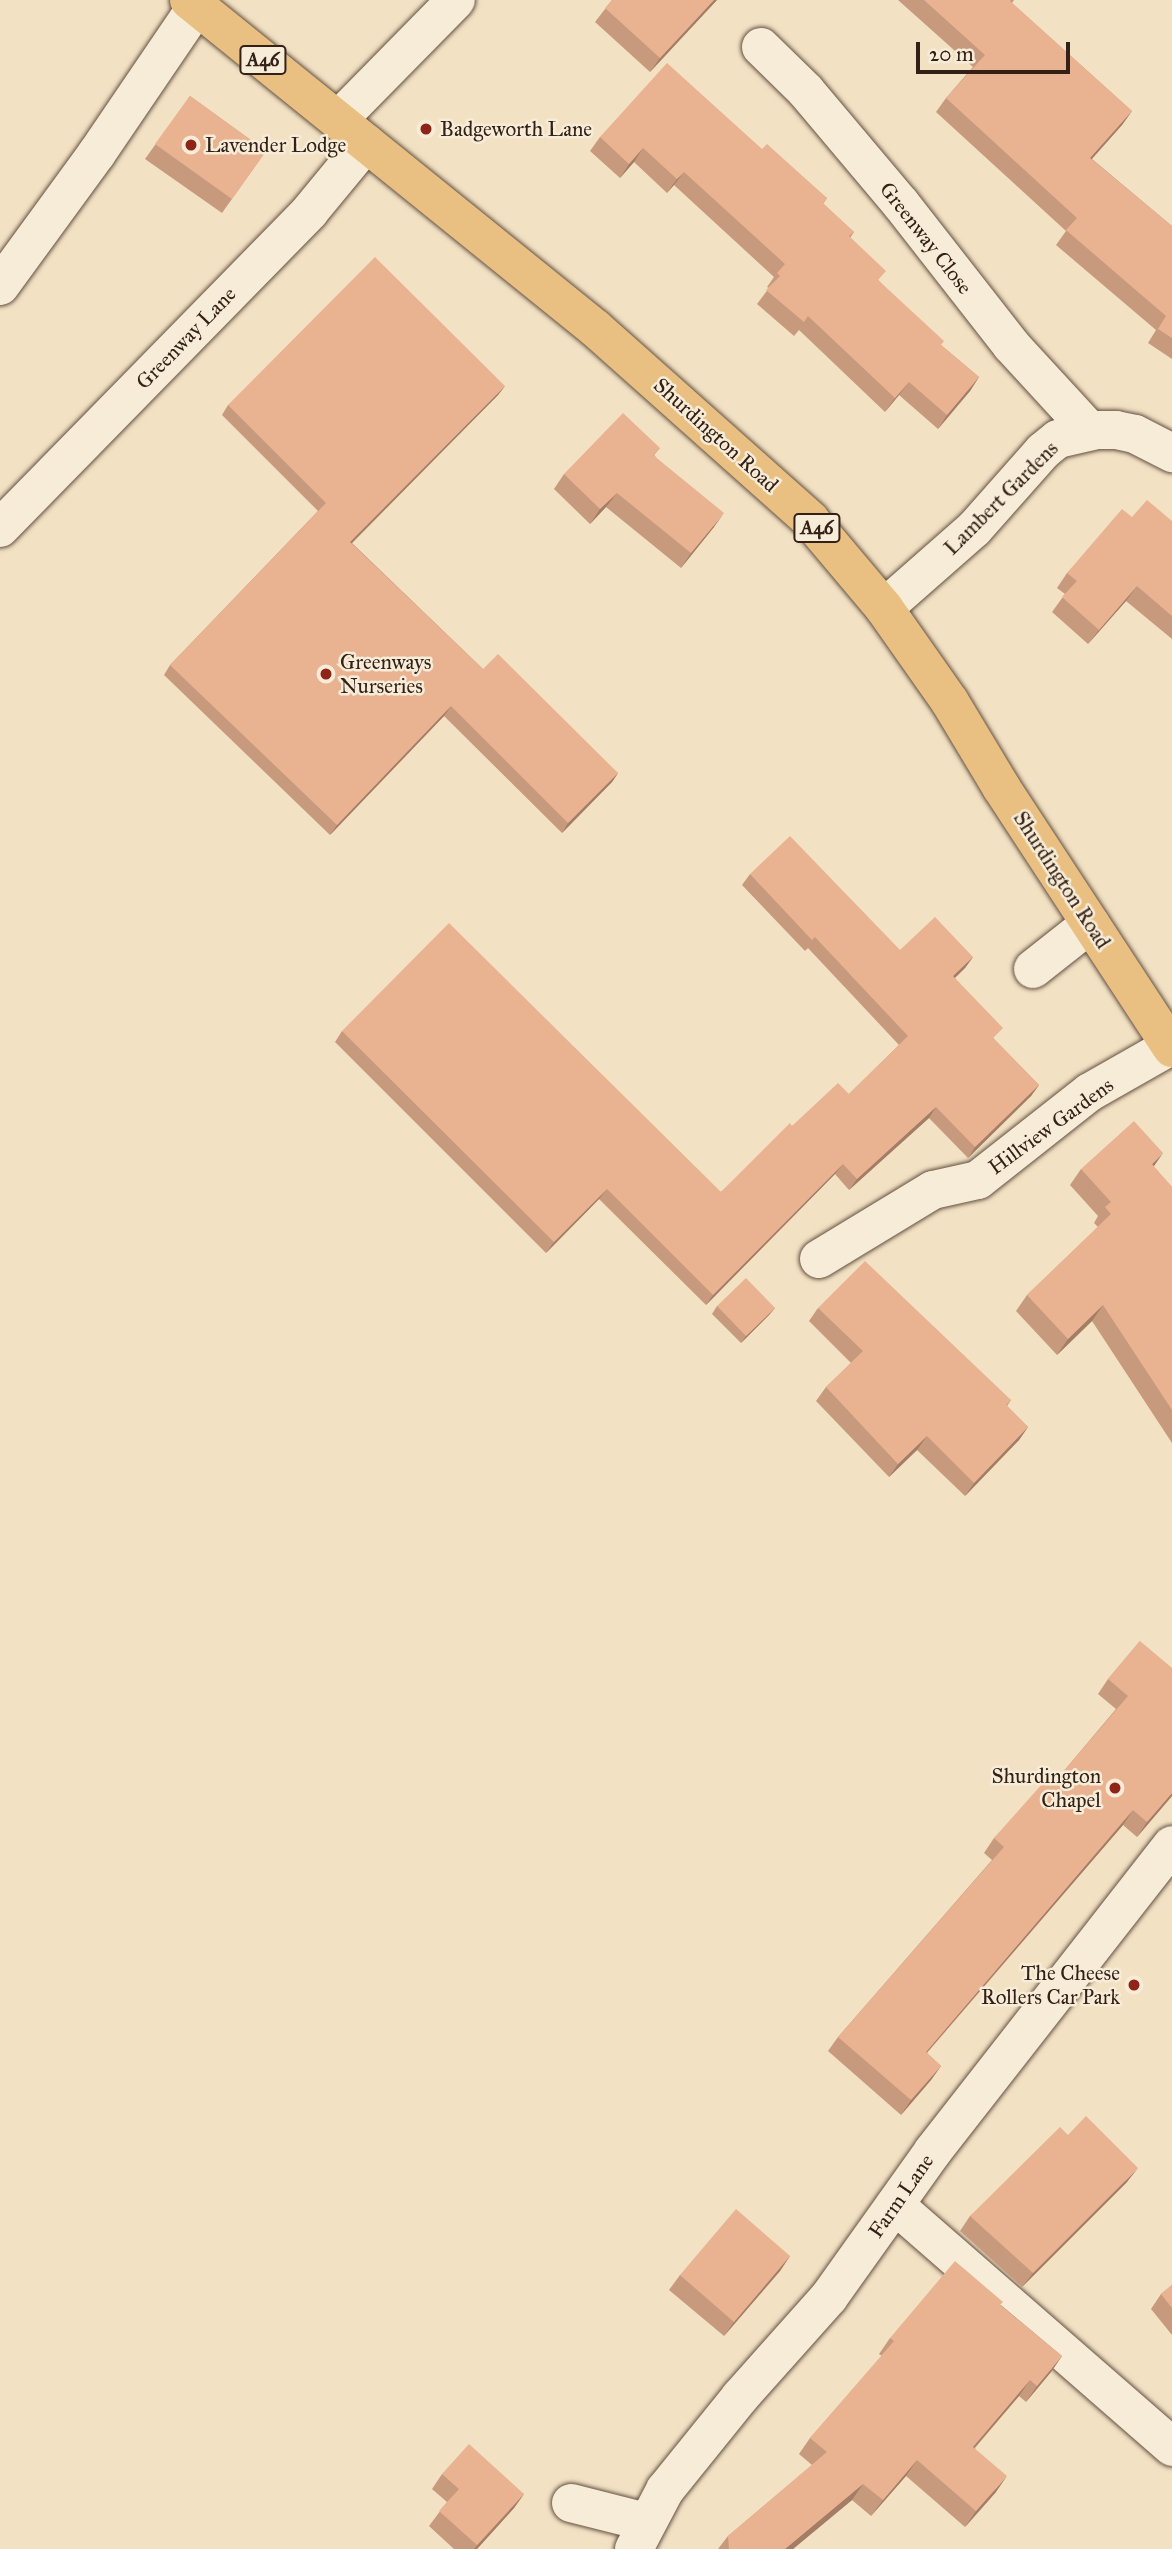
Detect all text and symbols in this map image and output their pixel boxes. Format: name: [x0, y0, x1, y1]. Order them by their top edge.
scale bar: [920, 28, 1074, 72]
text: 20 m: [929, 41, 974, 67]
road number: A46: [238, 44, 288, 76]
place label: Badgeworth Lane: [440, 116, 592, 142]
marker: Badgeworth Lane: [418, 121, 434, 137]
place label: Lavender Lodge: [205, 132, 346, 158]
marker: Lavender Lodge: [183, 137, 199, 153]
street label: Greenway Close: [874, 177, 978, 299]
street label: Greenway Lane: [131, 281, 241, 395]
street label: Shurdington Road: [649, 372, 783, 498]
street label: Lambert Gardens: [939, 436, 1063, 560]
road number: A46: [792, 512, 842, 544]
place label: Greenways Nurseries: [340, 649, 432, 699]
marker: Greenways Nurseries: [318, 666, 334, 682]
street label: Shurdington Road: [1008, 807, 1116, 953]
street label: Hillview Gardens: [984, 1072, 1118, 1180]
place label: Shurdington Chapel: [991, 1763, 1101, 1813]
marker: Shurdington Chapel: [1107, 1780, 1123, 1796]
place label: The Cheese Rollers Car Park: [981, 1960, 1120, 2010]
marker: The Cheese Rollers Car Park: [1126, 1977, 1142, 1993]
street label: Farm Lane: [863, 2149, 939, 2243]

